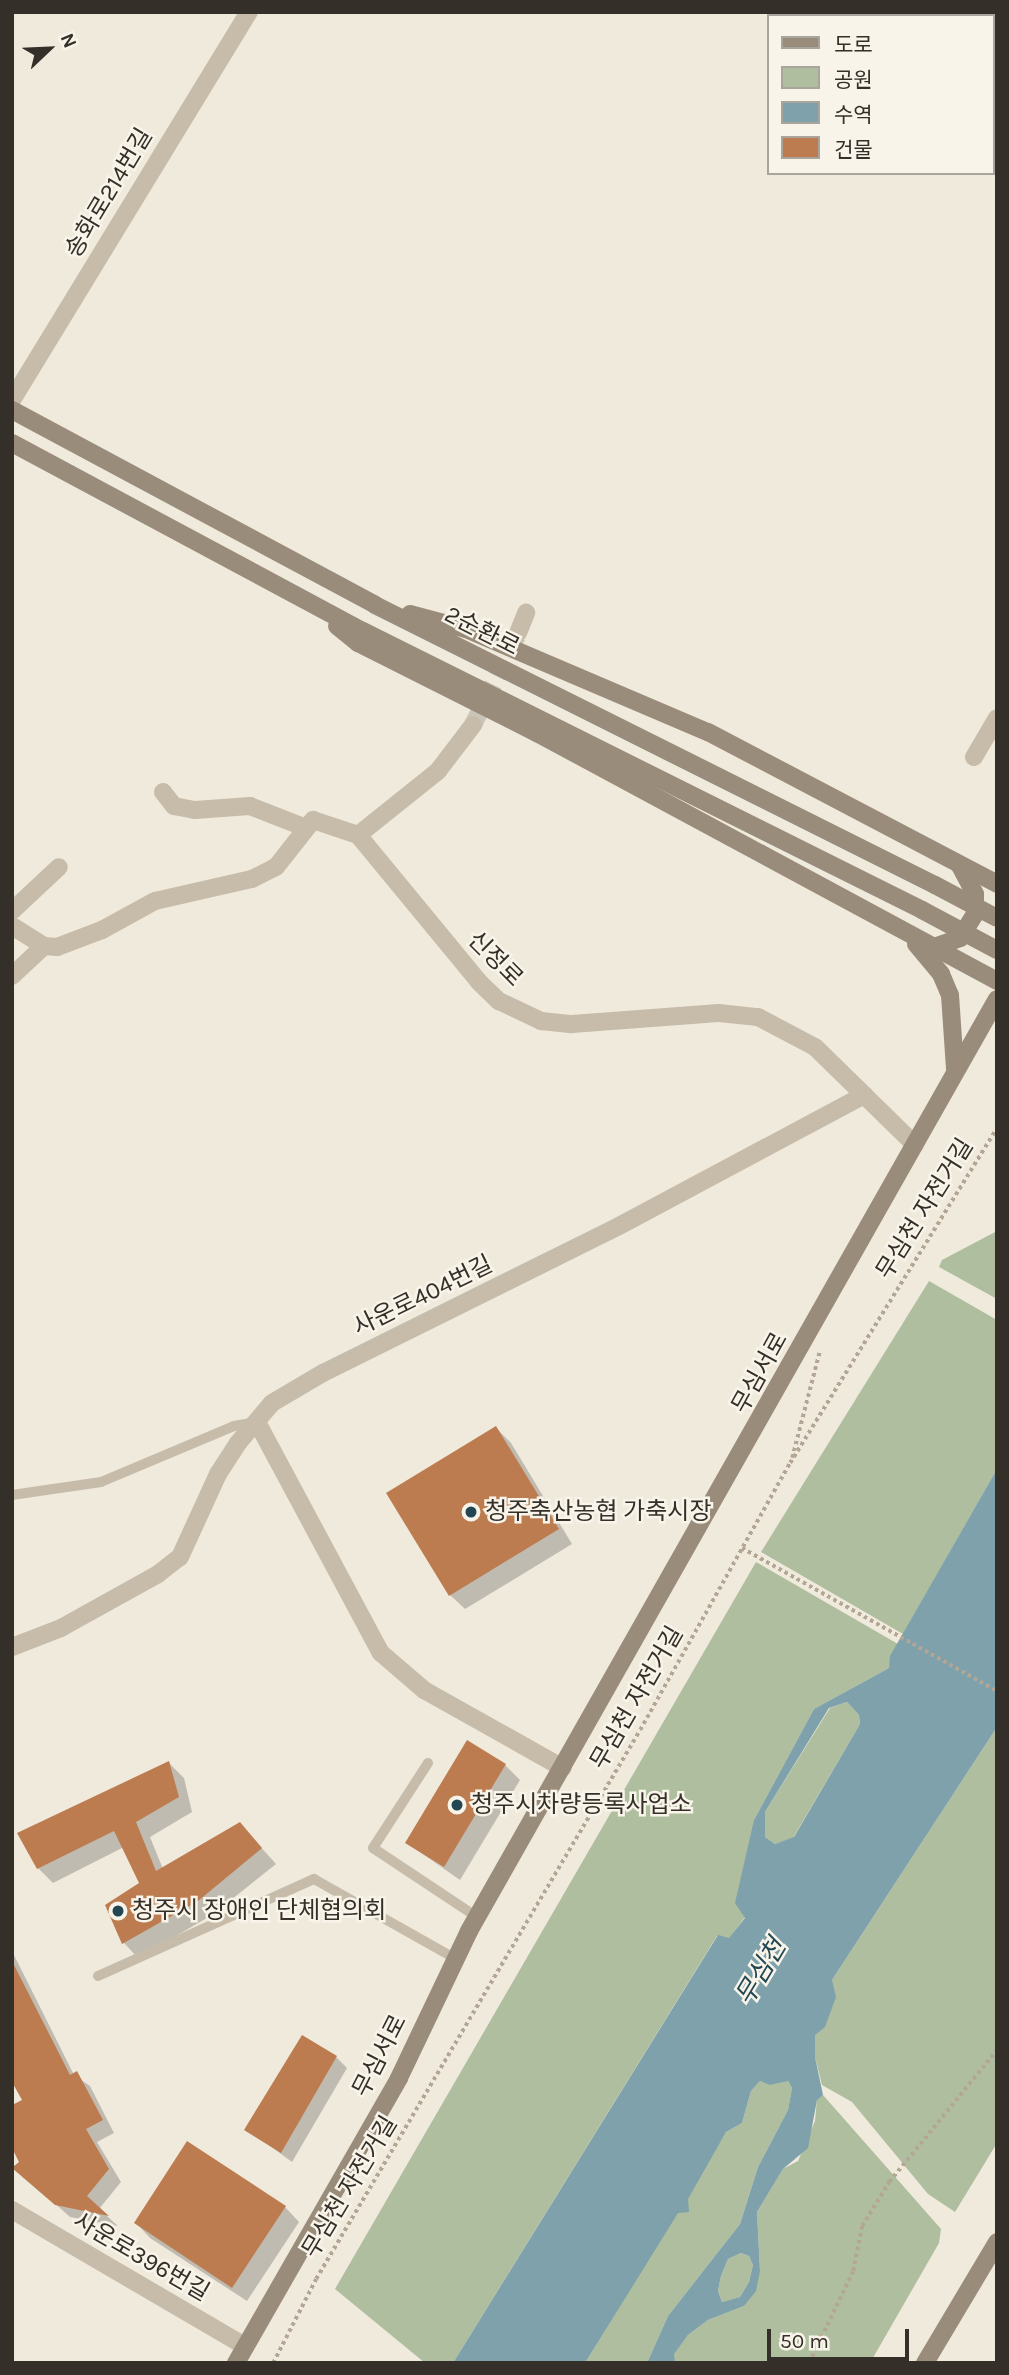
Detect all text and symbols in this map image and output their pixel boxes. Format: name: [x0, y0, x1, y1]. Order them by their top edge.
north arrow: [14, 14, 84, 84]
legend: [768, 14, 995, 175]
text: N: [56, 30, 81, 51]
text: 도로: [834, 33, 873, 57]
text: 공원: [834, 68, 873, 92]
text: 수역: [834, 103, 873, 127]
street label: 송화로214번길: [59, 123, 159, 263]
text: 건물: [834, 138, 873, 162]
street label: 2순환로: [440, 600, 524, 662]
street label: 신정로: [461, 925, 529, 993]
street label: 무심천 자전거길: [870, 1133, 980, 1285]
street label: 사운로404번길: [349, 1250, 497, 1342]
street label: 무심서로: [726, 1327, 794, 1419]
place label: 청주축산농협 가축시장: [485, 1498, 711, 1526]
marker: 청주축산농협 가축시장: [463, 1504, 479, 1520]
street label: 무심천 자전거길: [584, 1621, 690, 1775]
place label: 청주시차량등록사업소: [471, 1791, 692, 1819]
marker: 청주시차량등록사업소: [449, 1797, 465, 1813]
place label: 청주시 장애인 단체협의회: [132, 1897, 386, 1925]
marker: 청주시 장애인 단체협의회: [110, 1903, 126, 1919]
water label: 무심천: [729, 1933, 793, 2011]
street label: 무심서로: [347, 2010, 413, 2102]
street label: 무심천 자전거길: [296, 2111, 404, 2263]
street label: 사운로396번길: [68, 2206, 214, 2308]
scale bar: [771, 2316, 913, 2360]
text: 50 m: [780, 2329, 829, 2353]

